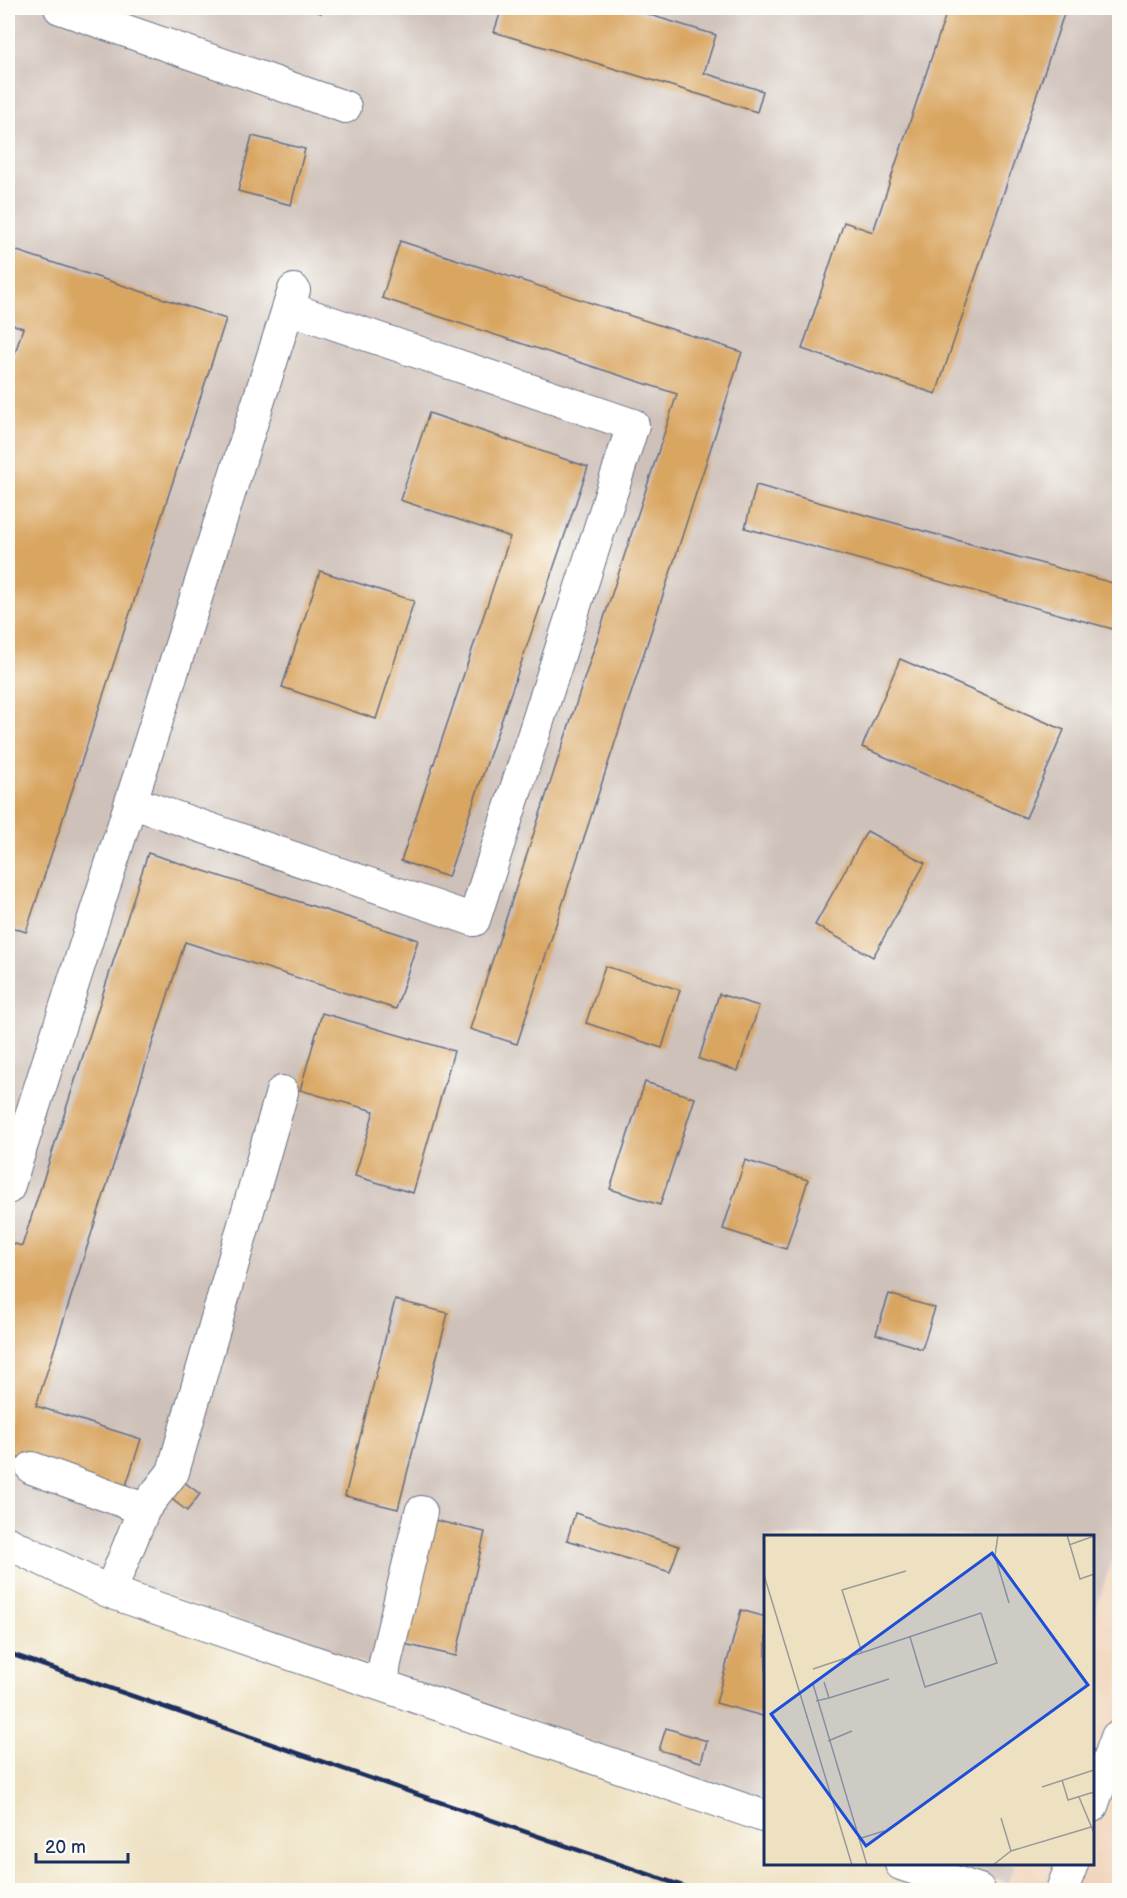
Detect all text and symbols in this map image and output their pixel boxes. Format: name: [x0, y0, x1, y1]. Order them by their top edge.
inset map: [764, 1535, 1094, 1865]
scale bar: [36, 1826, 128, 1864]
text: 20 m: [45, 1837, 86, 1858]

